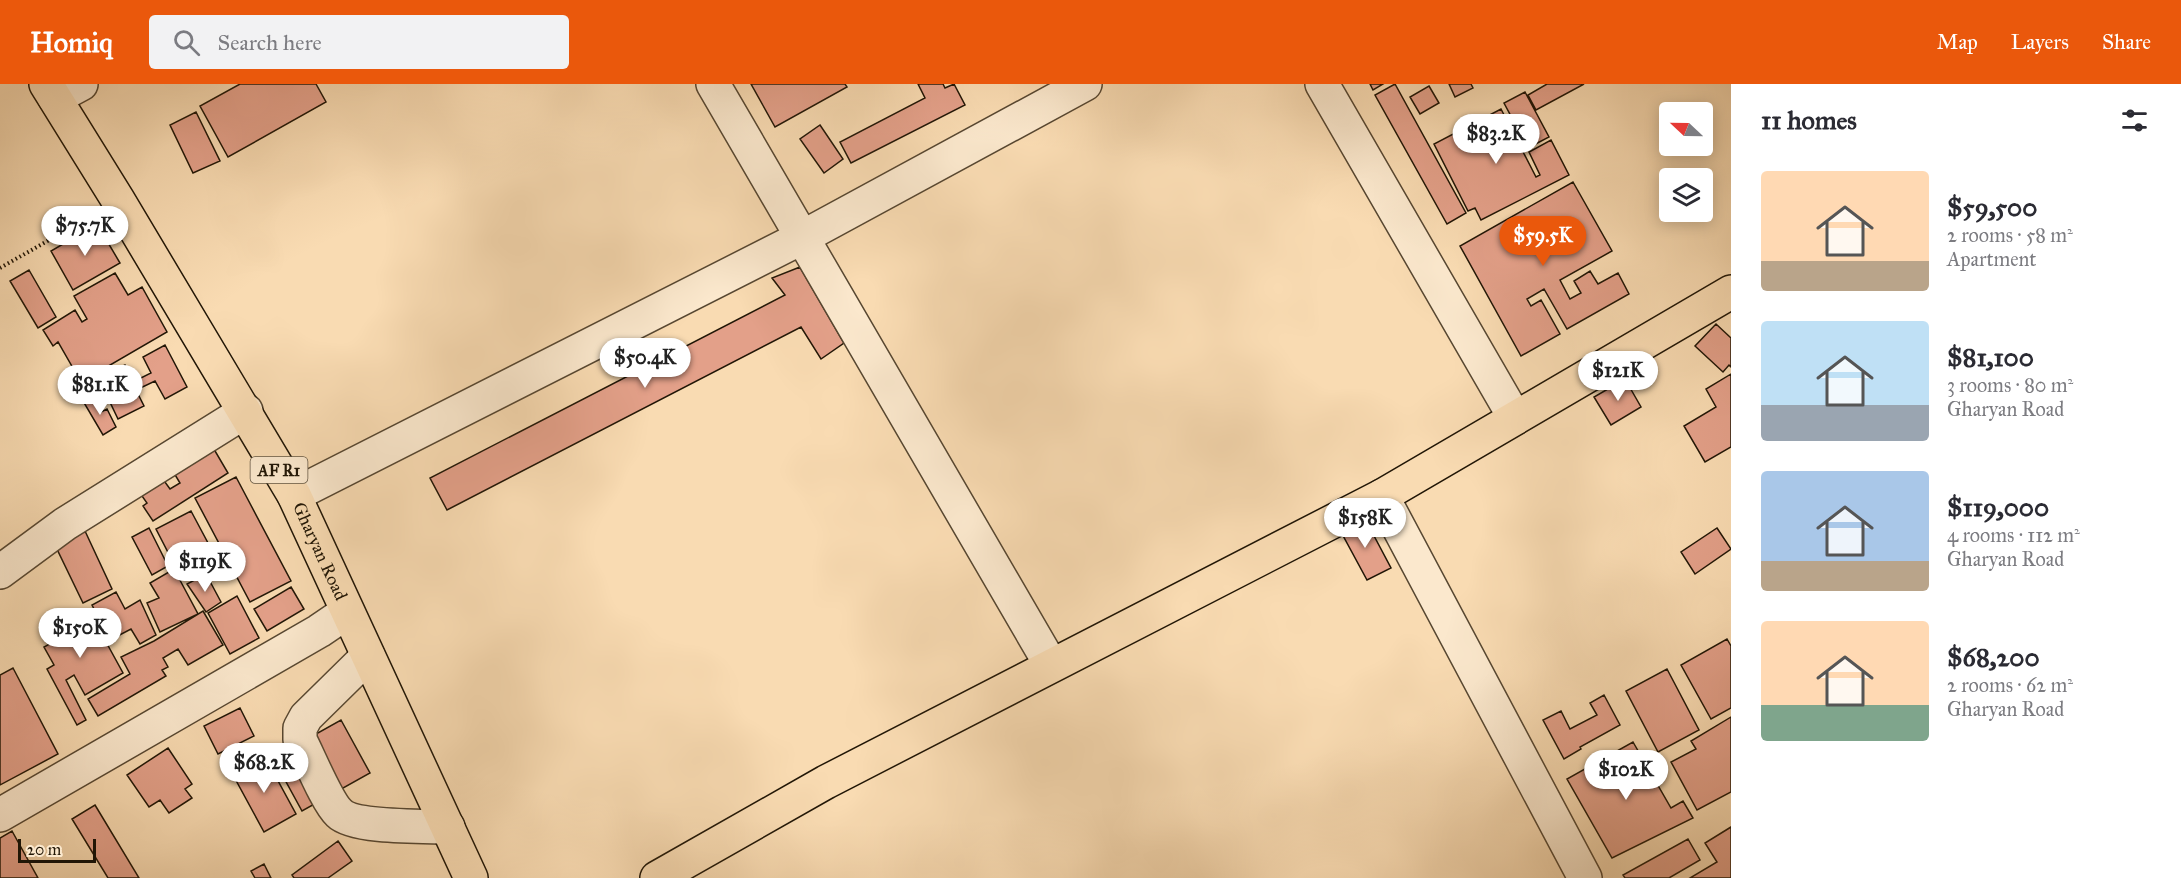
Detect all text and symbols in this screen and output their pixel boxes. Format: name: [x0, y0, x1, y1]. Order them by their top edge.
search box: [149, 15, 569, 69]
text: Homiq: [30, 25, 113, 60]
icon: search: [170, 26, 203, 59]
text: Search here: [218, 29, 322, 56]
text: Map: [1937, 29, 1978, 55]
text: Layers: [2011, 29, 2069, 55]
text: Share: [2102, 29, 2151, 55]
north arrow: [1659, 102, 1713, 156]
map controls: [1659, 102, 1713, 222]
text: 11 homes: [1761, 104, 1857, 136]
icon: filters: [2118, 104, 2151, 137]
pin: $83.2K: [1447, 114, 1545, 165]
text: $83.2K: [1467, 121, 1525, 145]
button: layers: [1659, 168, 1713, 222]
text: $59,500: [1947, 191, 2037, 223]
icon: home: [1809, 195, 1881, 267]
pin: $75.7K: [36, 206, 134, 257]
text: $75.7K: [55, 213, 115, 237]
pin: $59.5K: [1494, 216, 1592, 267]
text: $59.5K: [1513, 223, 1573, 247]
text: 2 rooms · 58 m²: [1947, 223, 2073, 247]
text: Apartment: [1947, 247, 2036, 271]
pin: $50.4K: [596, 338, 694, 389]
text: $81,100: [1947, 341, 2034, 373]
text: $50.4K: [614, 345, 676, 369]
icon: home: [1809, 345, 1881, 417]
pin: $121K: [1576, 351, 1660, 402]
text: $121K: [1592, 358, 1644, 382]
pin: $81.1K: [51, 365, 149, 416]
text: $81.1K: [72, 372, 128, 396]
text: 3 rooms · 80 m²: [1947, 373, 2073, 397]
text: Gharyan Road: [1947, 397, 2064, 421]
road number: AF R1: [250, 457, 308, 483]
text: $119,000: [1947, 491, 2049, 523]
icon: home: [1809, 495, 1881, 567]
pin: $158K: [1323, 498, 1407, 549]
street label: Gharyan Road: [288, 499, 352, 604]
text: $158K: [1338, 505, 1392, 529]
text: 4 rooms · 112 m²: [1947, 523, 2080, 547]
pin: $119K: [163, 542, 247, 593]
text: Gharyan Road: [1947, 547, 2064, 571]
text: $119K: [179, 549, 231, 573]
pin: $150K: [38, 608, 122, 659]
text: $150K: [53, 615, 107, 639]
text: $68,200: [1947, 641, 2040, 673]
icon: home: [1809, 645, 1881, 717]
text: 2 rooms · 62 m²: [1947, 673, 2073, 697]
text: Gharyan Road: [1947, 697, 2064, 721]
pin: $68.2K: [215, 743, 313, 794]
text: $68.2K: [233, 750, 295, 774]
pin: $102K: [1584, 750, 1668, 801]
text: $102K: [1598, 757, 1654, 781]
scale bar: [18, 836, 96, 864]
text: 20 m: [27, 840, 61, 859]

